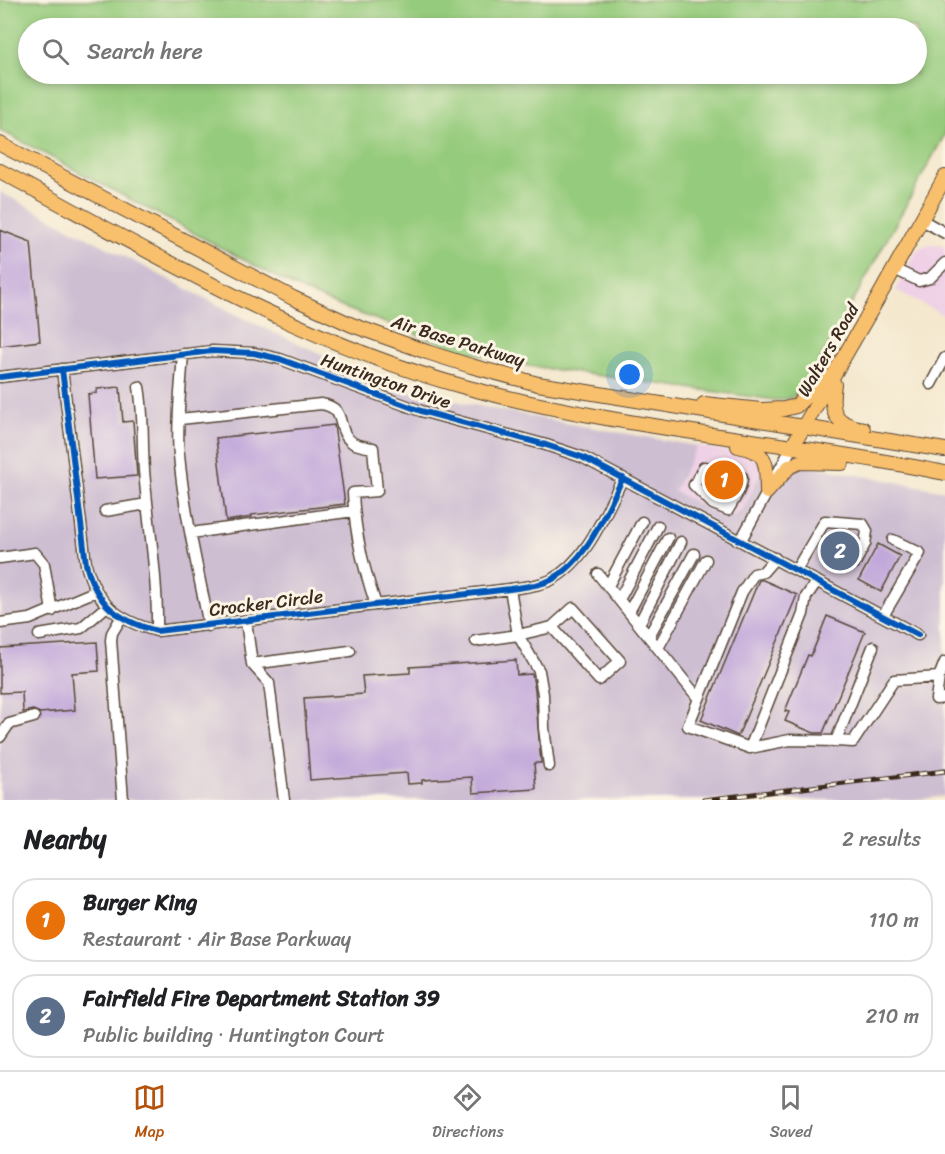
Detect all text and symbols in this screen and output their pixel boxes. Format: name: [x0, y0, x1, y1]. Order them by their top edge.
search box: [18, 18, 927, 84]
text: Search here: [87, 32, 203, 71]
icon: search: [39, 35, 72, 68]
street label: Walters Road: [788, 296, 869, 403]
street label: Air Base Parkway: [386, 305, 529, 377]
street label: Huntington Drive: [317, 344, 455, 418]
your location: [615, 360, 644, 389]
pin: 1: [704, 458, 744, 502]
pin: 2: [820, 528, 860, 574]
street label: Crocker Circle: [207, 580, 325, 626]
text: Nearby: [24, 816, 106, 862]
text: 2 results: [842, 822, 921, 857]
text: Burger King: [83, 883, 197, 922]
text: 1: [41, 903, 50, 938]
text: 110 m: [869, 903, 919, 938]
text: Restaurant · Air Base Parkway: [83, 922, 351, 957]
text: Fairfield Fire Department Station 39: [83, 979, 440, 1018]
text: 2: [40, 999, 51, 1034]
text: 210 m: [866, 999, 919, 1034]
text: Public building · Huntington Court: [83, 1018, 385, 1053]
tab: Map: [133, 1081, 166, 1146]
tab: Directions: [432, 1081, 504, 1146]
tab: Saved: [770, 1081, 812, 1146]

